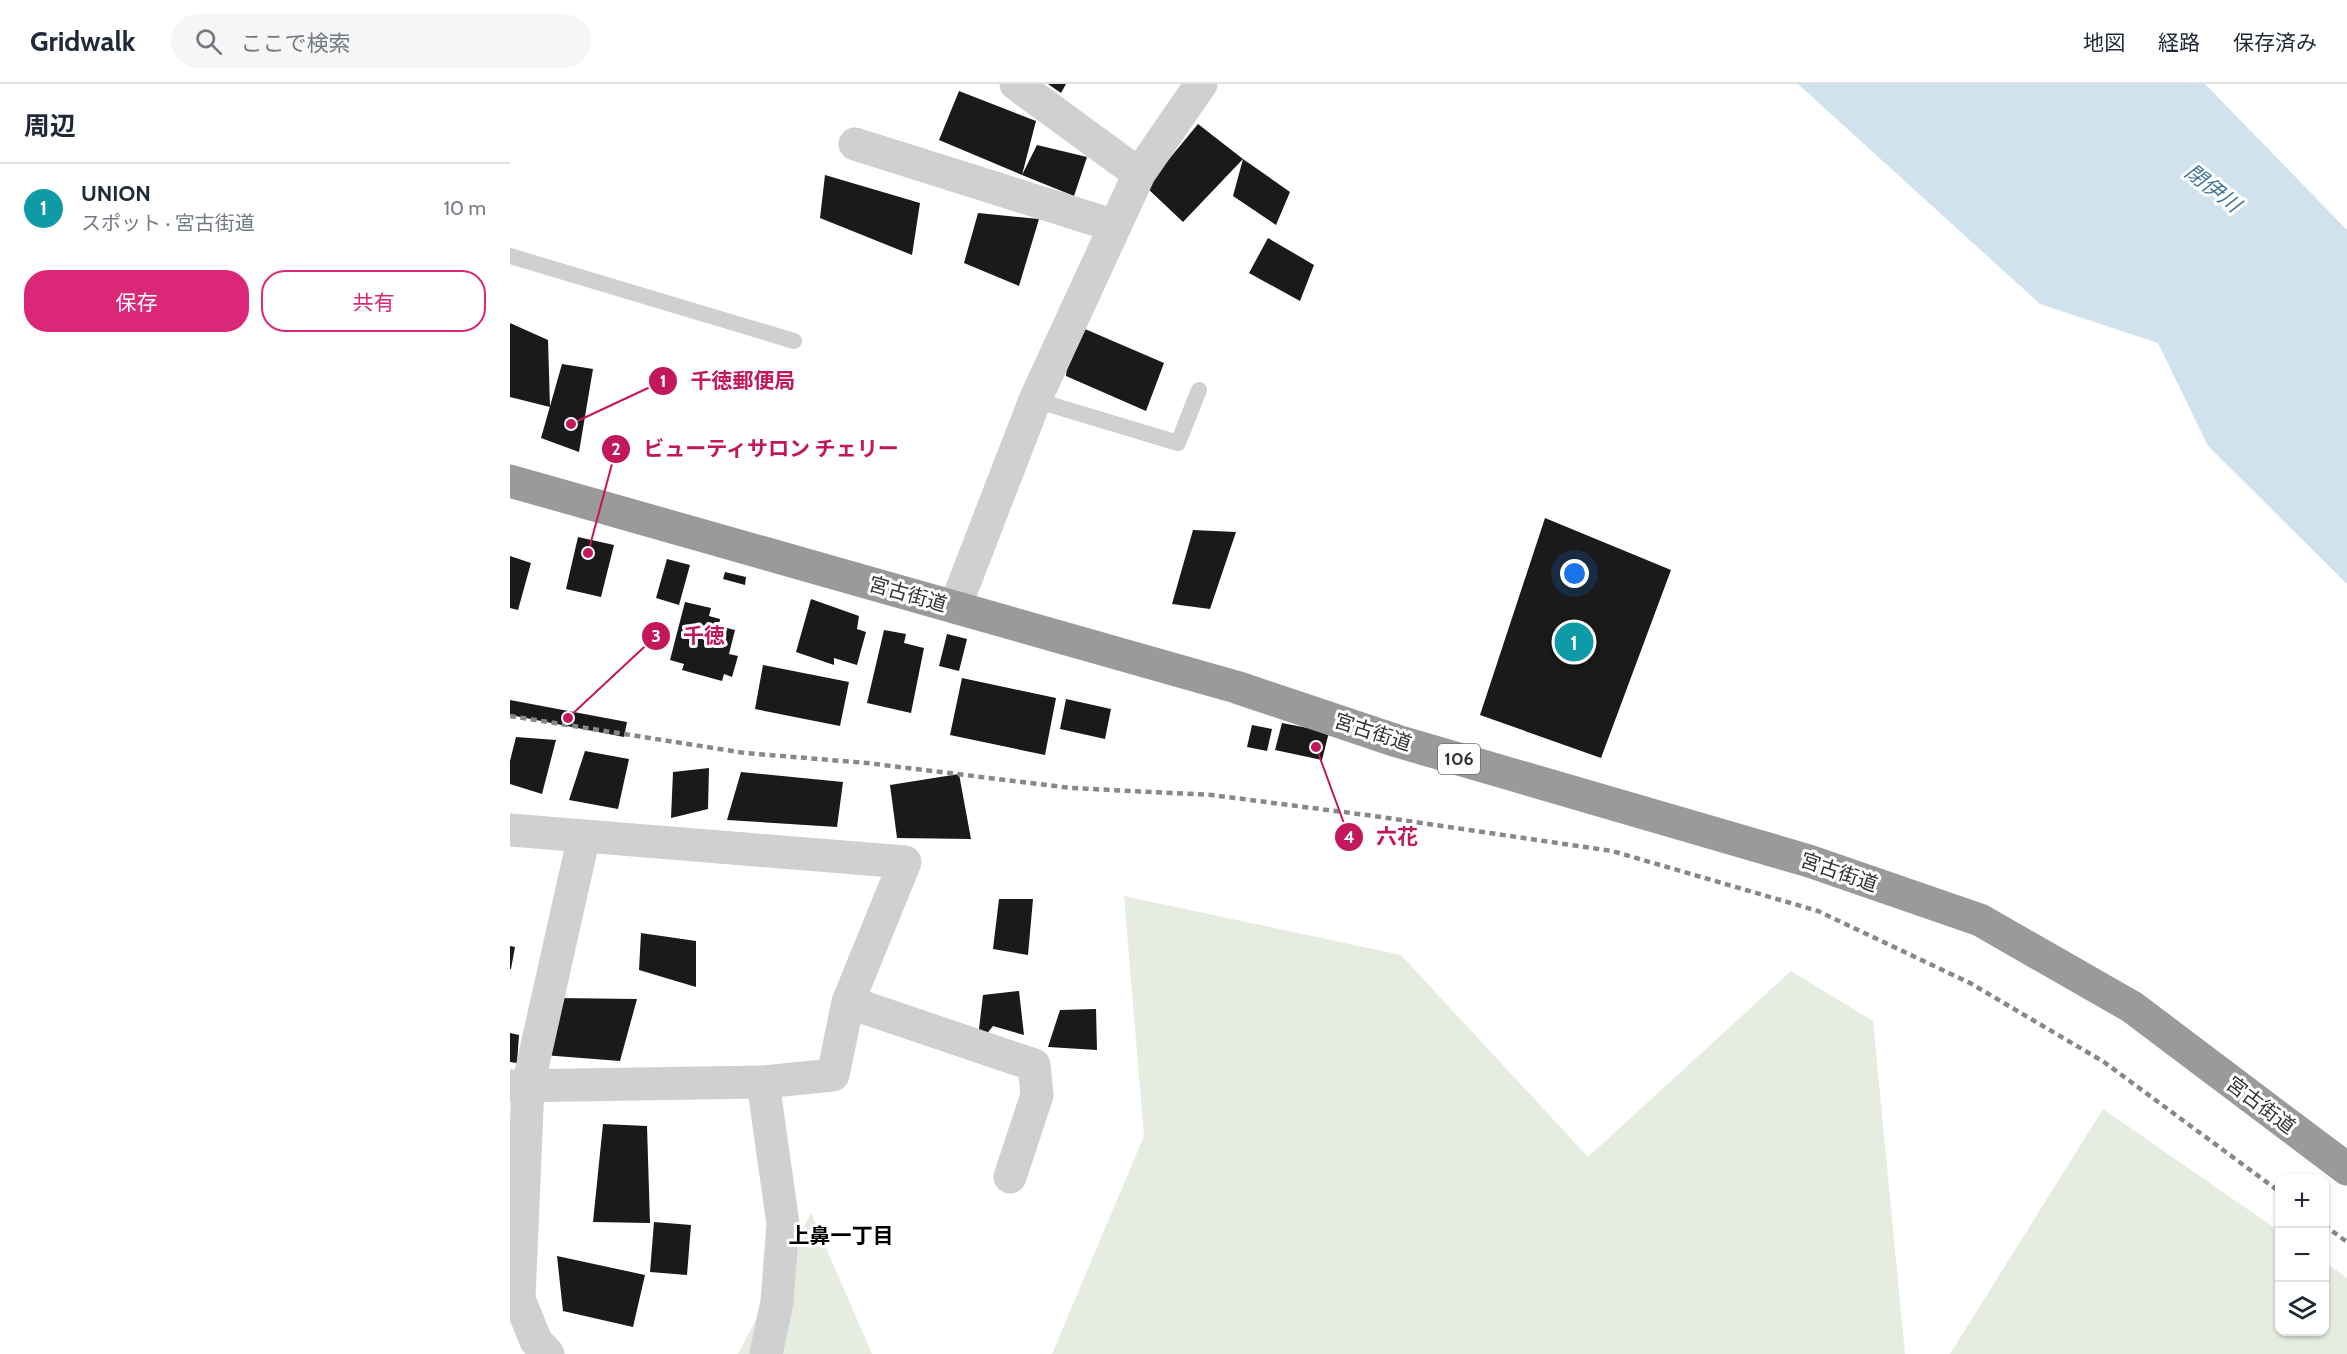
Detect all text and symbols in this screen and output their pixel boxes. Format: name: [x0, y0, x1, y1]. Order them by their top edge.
search box: [171, 14, 591, 68]
text: Gridwalk: [30, 24, 135, 58]
icon: search: [192, 25, 225, 58]
text: ここで検索: [240, 30, 350, 57]
text: 地図: [2083, 30, 2125, 55]
text: 経路: [2158, 30, 2200, 55]
text: 保存済み: [2233, 30, 2317, 55]
text: 周辺: [24, 110, 76, 142]
water label: 閉伊川: [2180, 159, 2247, 218]
text: UNION: [81, 180, 151, 207]
text: 1: [40, 196, 47, 220]
text: 10 m: [443, 196, 486, 220]
text: スポット · 宮古街道: [81, 211, 255, 235]
button: 保存: [24, 270, 249, 332]
button: 共有: [261, 270, 486, 332]
callout: 千徳郵便局: [648, 361, 807, 400]
text: 千徳郵便局: [691, 368, 796, 393]
text: 1: [660, 370, 666, 392]
callout: ビューティサロン チェリー: [601, 429, 912, 468]
text: ビューティサロン チェリー: [643, 436, 899, 461]
text: 2: [611, 438, 621, 460]
your location: [1560, 559, 1589, 588]
street label: 宮古街道: [866, 571, 950, 617]
callout: 千徳: [641, 616, 737, 655]
pin: 1: [1554, 620, 1594, 664]
text: 千徳: [683, 623, 725, 648]
text: 3: [651, 625, 661, 647]
street label: 宮古街道: [1331, 708, 1415, 756]
road number: 106: [1438, 744, 1480, 774]
callout: 六花: [1334, 818, 1430, 857]
text: 六花: [1376, 824, 1418, 849]
text: 4: [1343, 826, 1355, 848]
street label: 宮古街道: [1797, 848, 1881, 896]
street label: 宮古街道: [2222, 1071, 2300, 1139]
map controls: [2275, 1174, 2329, 1336]
button: +: [2275, 1174, 2329, 1228]
district label: 上鼻一丁目: [789, 1223, 894, 1248]
button: −: [2275, 1228, 2329, 1282]
button: layers: [2275, 1282, 2329, 1336]

